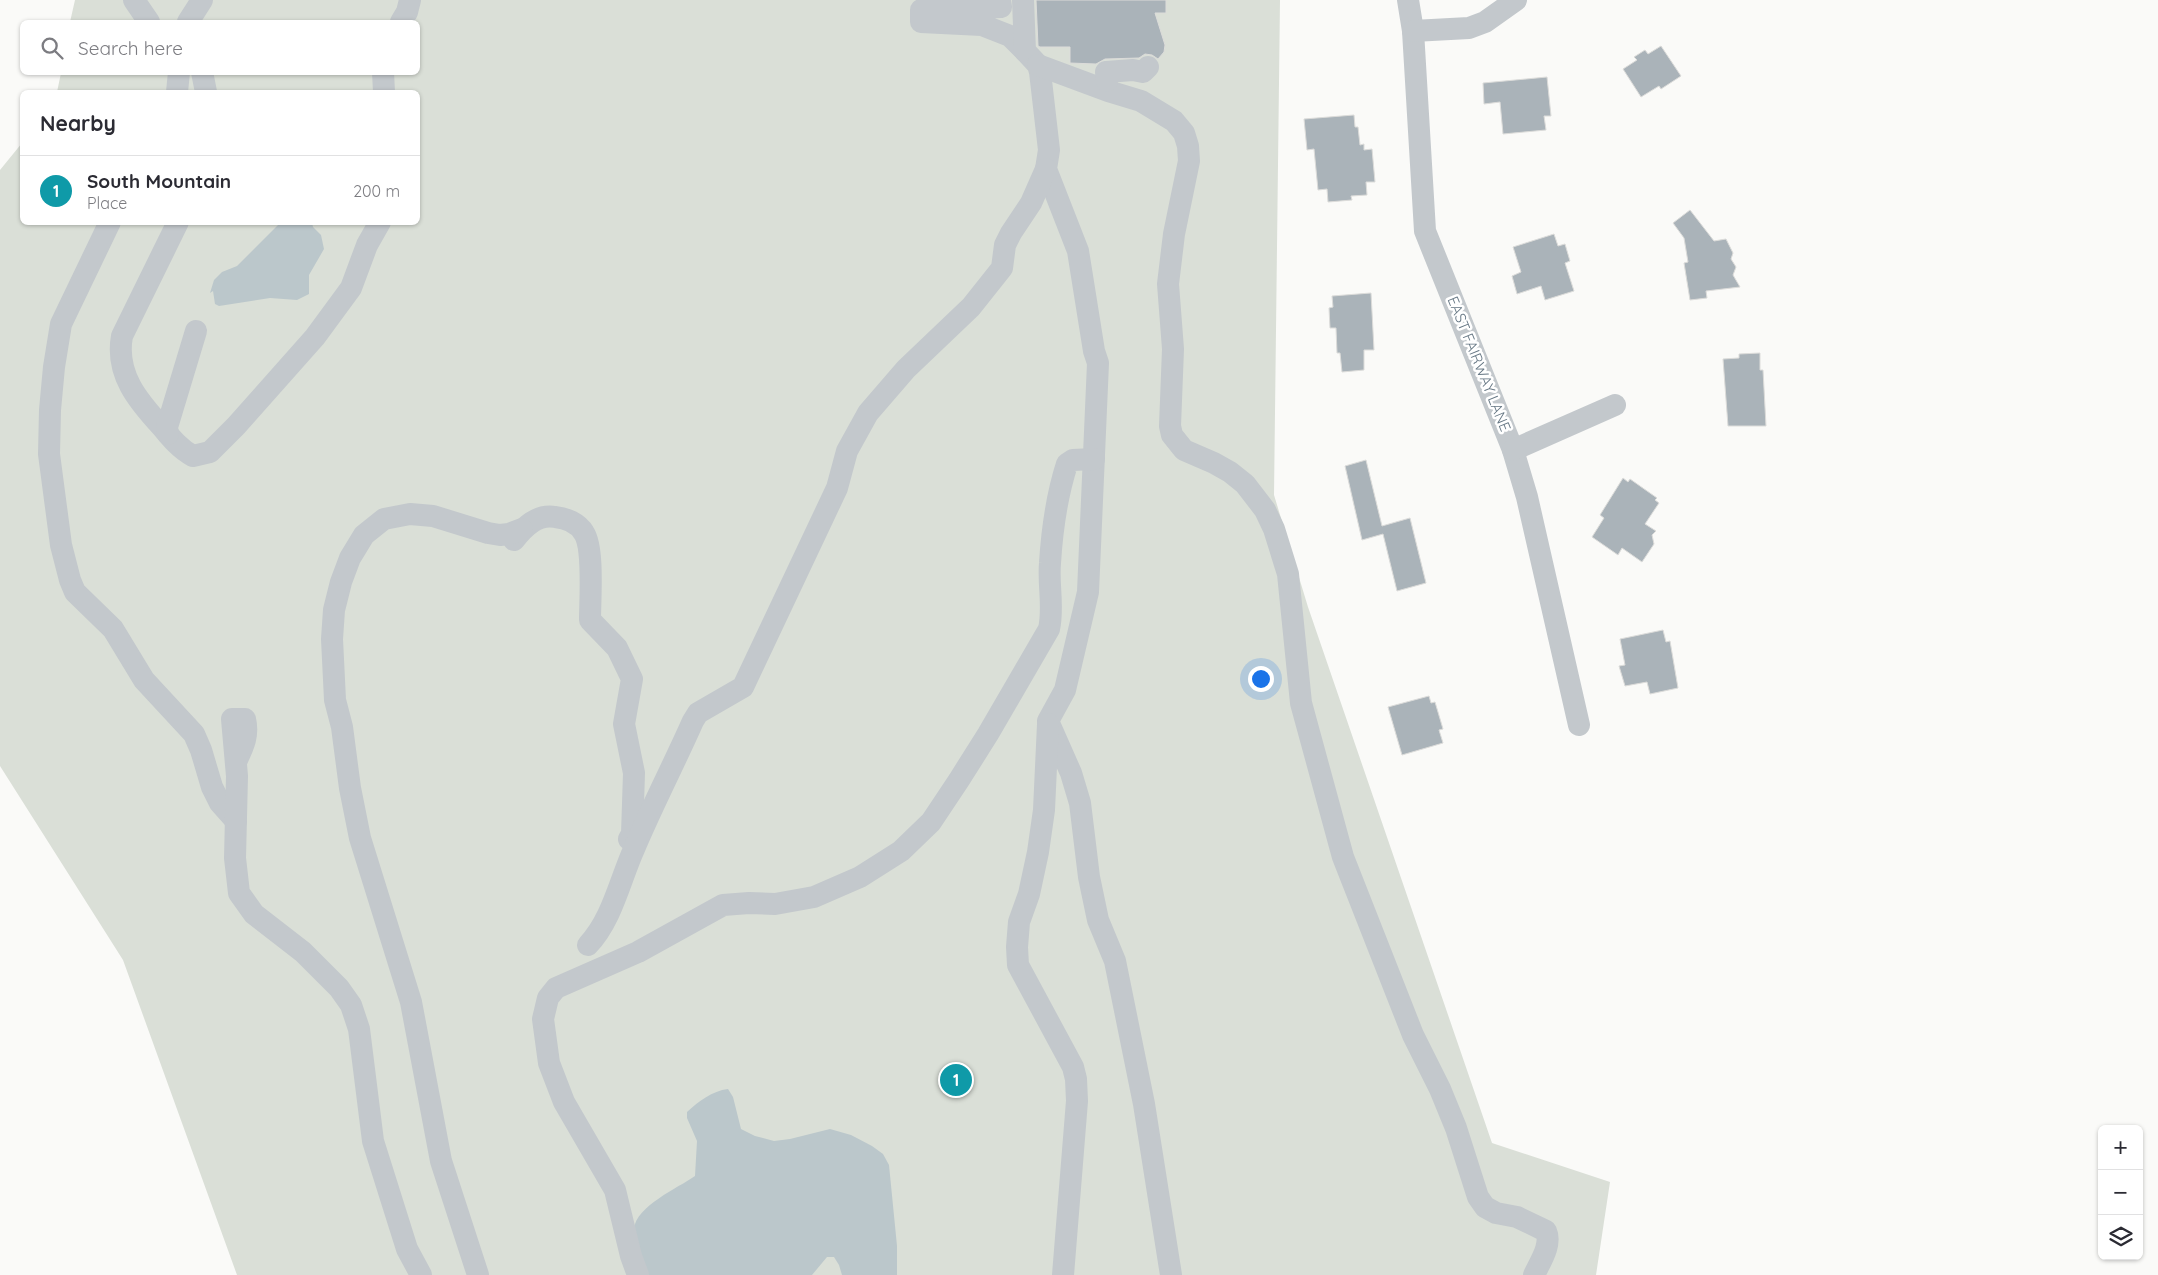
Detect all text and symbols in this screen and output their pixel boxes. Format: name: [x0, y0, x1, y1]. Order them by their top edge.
search box: [20, 20, 420, 75]
icon: search: [38, 34, 66, 62]
text: Search here: [78, 36, 183, 60]
text: Nearby: [40, 110, 116, 136]
text: South Mountain: [87, 169, 231, 193]
text: 1: [53, 181, 59, 201]
text: 200 m: [353, 181, 400, 201]
text: Place: [87, 193, 127, 213]
street label: EAST FAIRWAY LANE: [1444, 293, 1515, 434]
your location: [1248, 666, 1274, 692]
pin: 1: [940, 1061, 972, 1099]
map controls: [2098, 1125, 2143, 1260]
button: +: [2098, 1125, 2143, 1170]
button: −: [2098, 1170, 2143, 1215]
button: layers: [2098, 1215, 2143, 1260]

